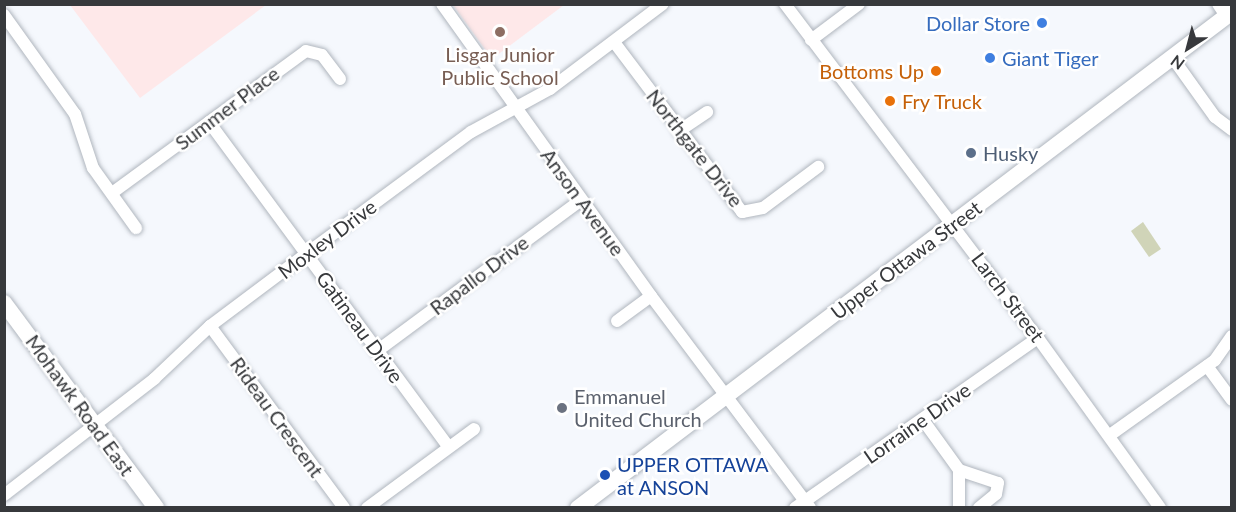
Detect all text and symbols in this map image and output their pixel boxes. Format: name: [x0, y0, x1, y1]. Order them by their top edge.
place label: Dollar Store: [926, 11, 1030, 35]
marker: Dollar Store: [1035, 16, 1049, 30]
north arrow: [1158, 18, 1218, 78]
marker: Lisgar Junior Public School: [493, 25, 507, 39]
place label: Lisgar Junior Public School: [441, 42, 559, 89]
place label: Giant Tiger: [1002, 46, 1099, 70]
marker: Giant Tiger: [983, 51, 997, 65]
text: N: [1167, 52, 1188, 74]
place label: Bottoms Up: [819, 59, 924, 83]
street label: Summer Place: [170, 61, 284, 155]
marker: Bottoms Up: [929, 64, 943, 78]
street label: Northgate Drive: [642, 84, 748, 212]
place label: Fry Truck: [902, 89, 983, 113]
marker: Fry Truck: [883, 94, 897, 108]
place label: Husky: [983, 141, 1038, 165]
street label: Anson Avenue: [536, 144, 630, 260]
marker: Husky: [964, 146, 978, 160]
street label: Moxley Drive: [273, 194, 381, 284]
street label: Upper Ottawa Street: [826, 195, 986, 325]
street label: Rapallo Drive: [425, 230, 533, 320]
street label: Larch Street: [967, 248, 1049, 346]
street label: Gatineau Drive: [311, 266, 409, 388]
street label: Mohawk Road East: [21, 330, 139, 480]
street label: Rideau Crescent: [225, 352, 329, 482]
street label: Lorraine Drive: [859, 377, 975, 469]
place label: Emmanuel United Church: [574, 384, 702, 431]
marker: Emmanuel United Church: [555, 401, 569, 415]
place label: UPPER OTTAWA at ANSON: [617, 452, 769, 499]
marker: UPPER OTTAWA at ANSON: [598, 468, 612, 482]

